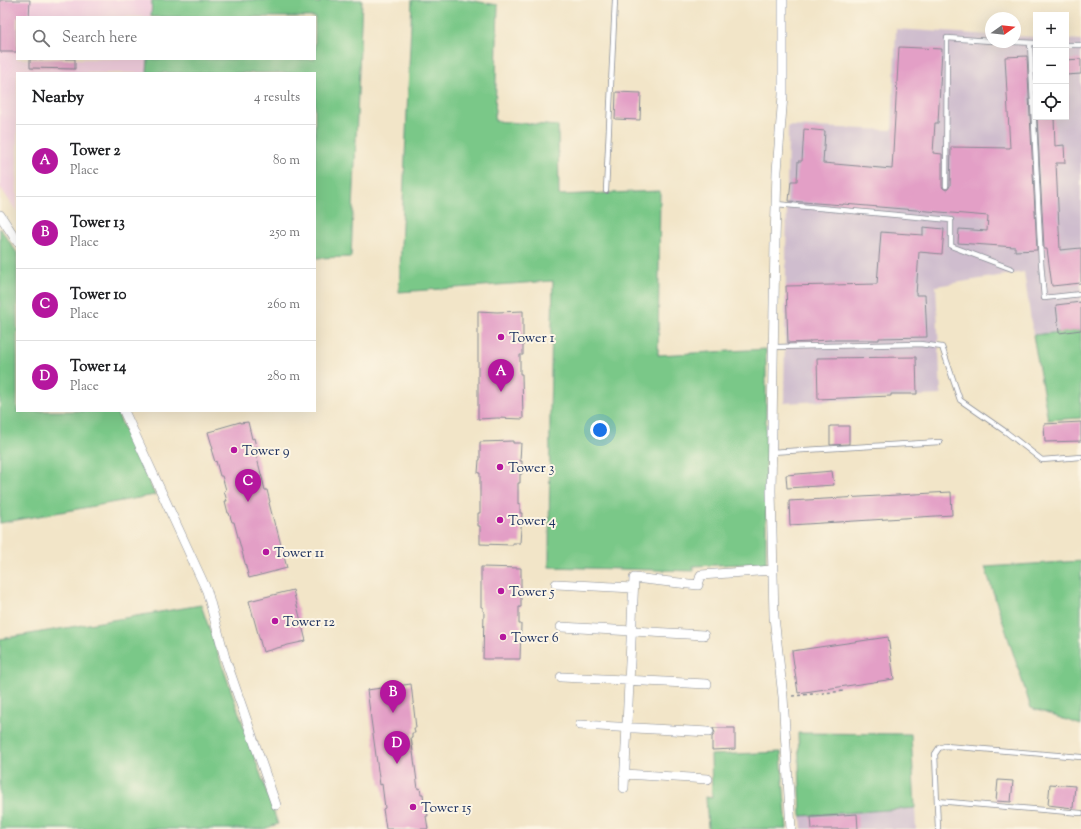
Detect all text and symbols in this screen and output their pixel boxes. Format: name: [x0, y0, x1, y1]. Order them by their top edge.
north arrow: [985, 12, 1021, 48]
map controls: [1033, 12, 1069, 120]
button: +: [1033, 12, 1069, 48]
search box: [16, 16, 316, 60]
icon: search: [30, 27, 52, 49]
text: Search here: [62, 28, 137, 49]
button: −: [1033, 48, 1069, 84]
button: locate: [1033, 84, 1069, 120]
text: Nearby: [32, 86, 84, 110]
text: 4 results: [254, 89, 300, 107]
text: Tower 2: [70, 141, 121, 162]
text: A: [40, 152, 50, 170]
text: 80 m: [273, 152, 300, 170]
text: Place: [70, 162, 99, 180]
text: Tower 13: [70, 213, 125, 234]
text: B: [41, 224, 49, 242]
text: 250 m: [269, 224, 300, 242]
text: Place: [70, 234, 99, 252]
text: Tower 10: [70, 285, 126, 306]
text: C: [40, 296, 50, 314]
text: 260 m: [267, 296, 300, 314]
text: Place: [70, 306, 99, 324]
place label: Tower 1: [509, 329, 555, 349]
marker: Tower 1: [496, 332, 506, 342]
text: Tower 14: [70, 357, 126, 378]
pin: A: [488, 359, 514, 392]
text: D: [40, 368, 50, 386]
text: 280 m: [267, 368, 300, 386]
text: Place: [70, 378, 99, 396]
your location: [590, 420, 610, 440]
place label: Tower 9: [242, 442, 290, 462]
marker: Tower 9: [229, 445, 239, 455]
place label: Tower 3: [508, 459, 555, 479]
marker: Tower 3: [495, 462, 505, 472]
pin: C: [235, 469, 261, 502]
place label: Tower 4: [508, 512, 556, 532]
marker: Tower 4: [495, 515, 505, 525]
place label: Tower 11: [274, 544, 324, 564]
marker: Tower 11: [261, 547, 271, 557]
place label: Tower 5: [509, 583, 555, 603]
marker: Tower 5: [496, 586, 506, 596]
place label: Tower 12: [283, 613, 335, 633]
marker: Tower 12: [270, 616, 280, 626]
place label: Tower 6: [511, 629, 559, 649]
marker: Tower 6: [498, 632, 508, 642]
pin: B: [380, 680, 406, 713]
pin: D: [384, 731, 410, 764]
place label: Tower 15: [421, 799, 471, 819]
marker: Tower 15: [408, 802, 418, 812]

